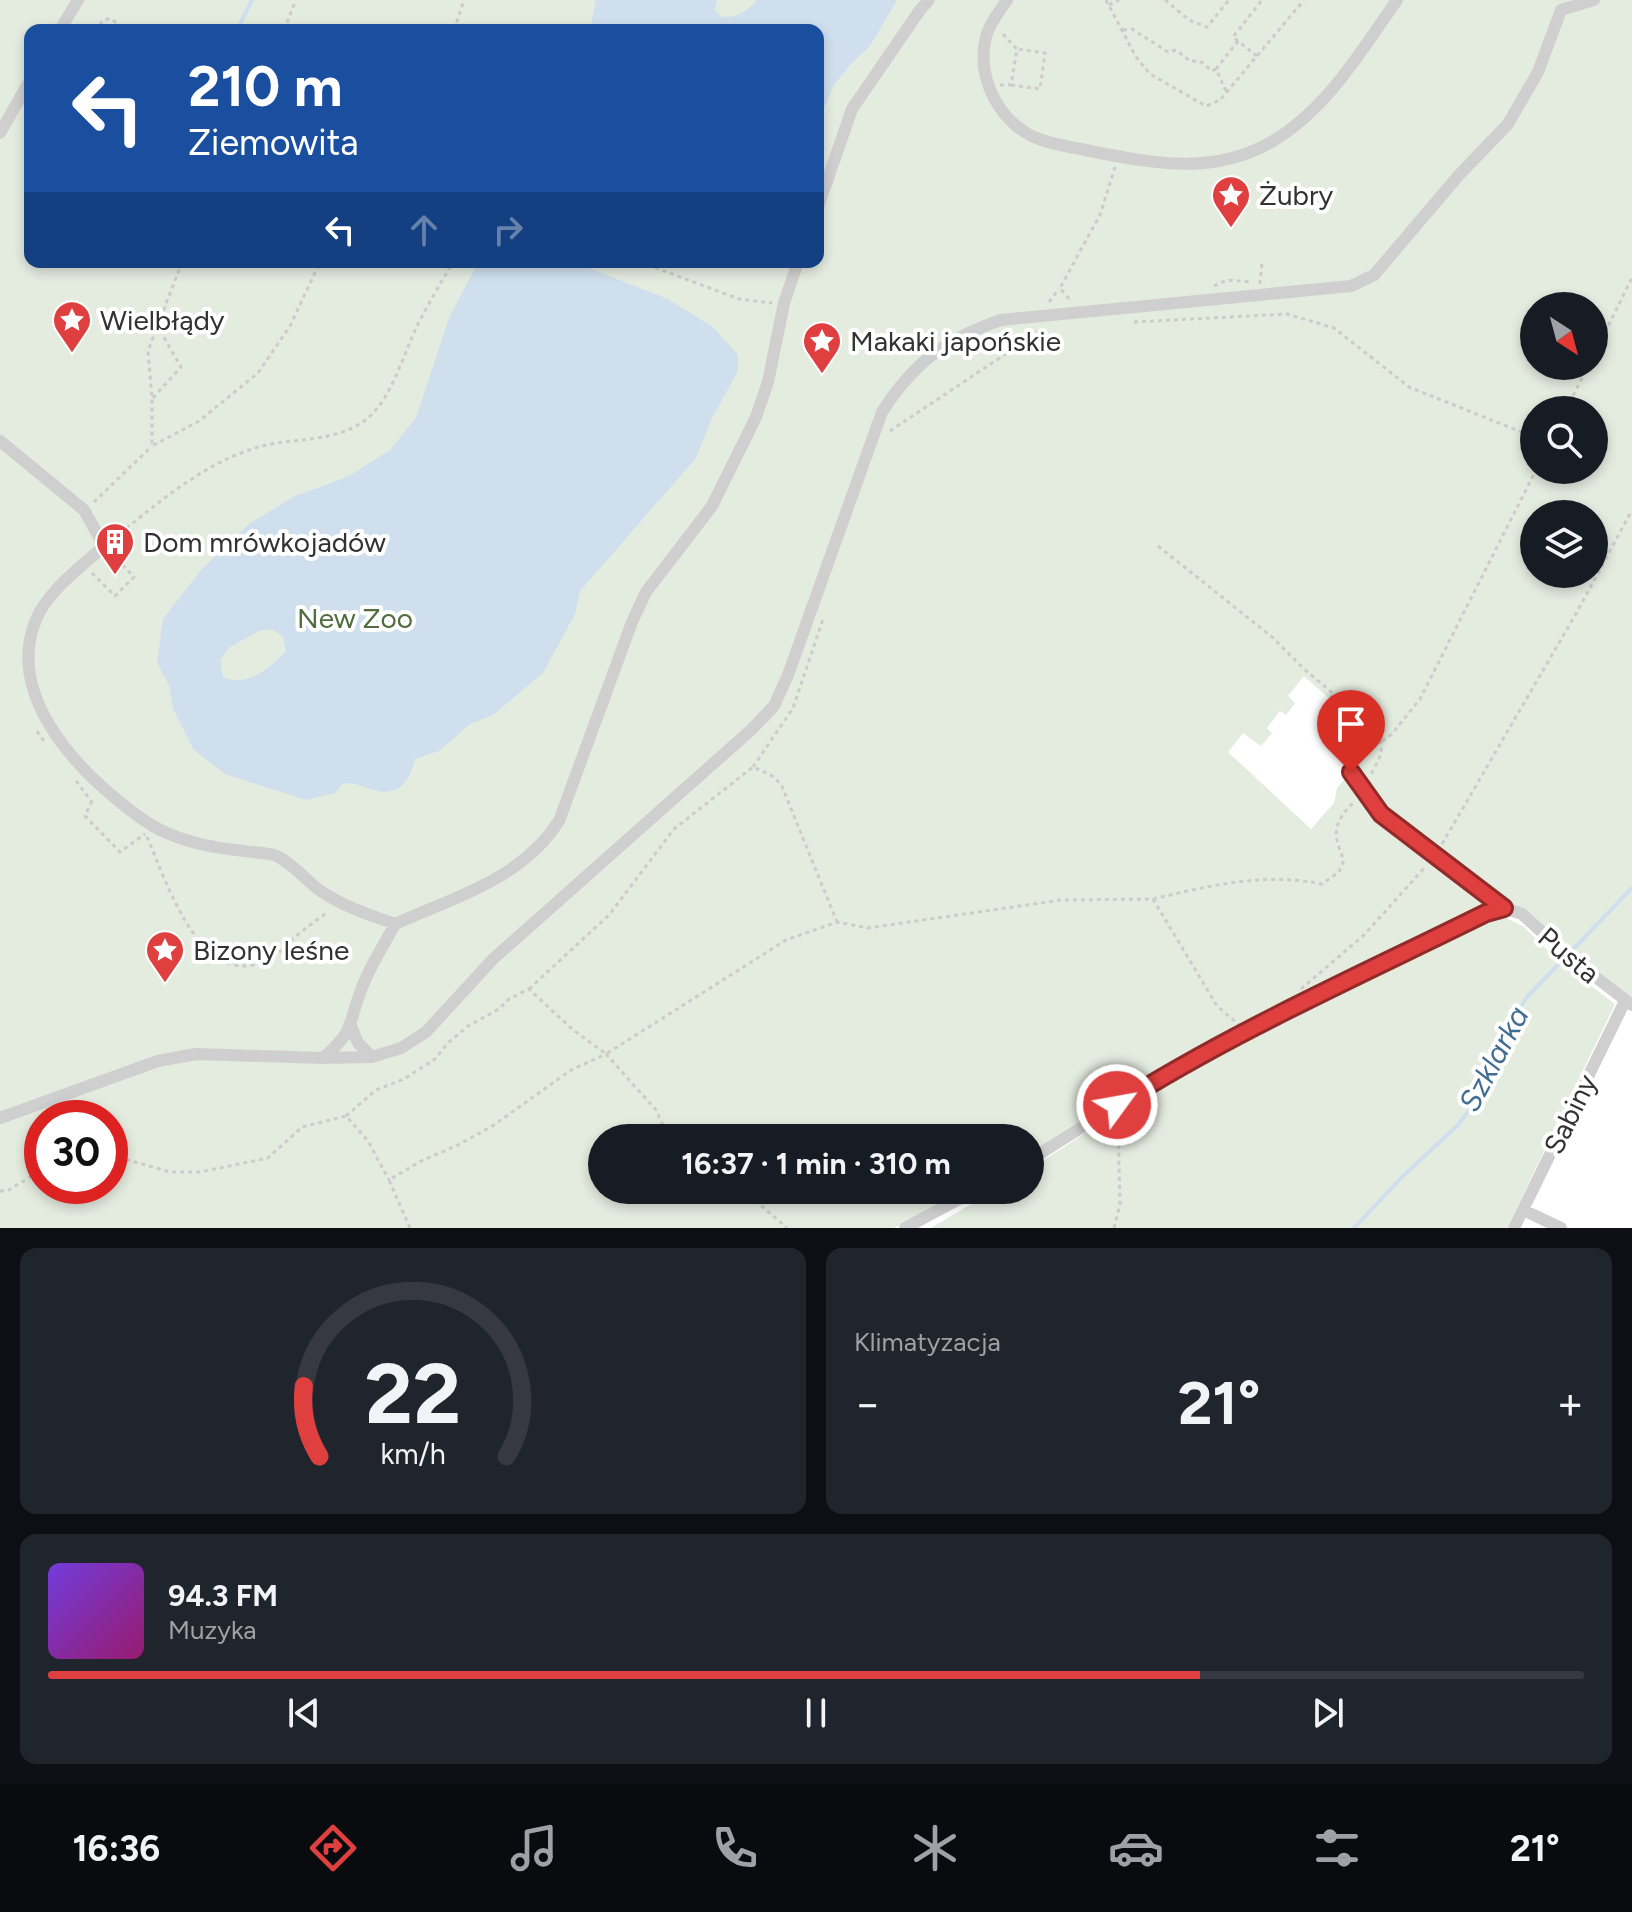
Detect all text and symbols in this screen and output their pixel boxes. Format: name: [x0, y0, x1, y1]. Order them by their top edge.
text: 210 m: [188, 53, 343, 120]
icon: left: [56, 56, 160, 160]
text: Ziemowita: [188, 121, 359, 164]
place icon: Żubry: [1210, 174, 1252, 229]
place label: Żubry: [1259, 178, 1333, 212]
icon: left: [318, 208, 362, 252]
icon: ahead: [402, 208, 446, 252]
icon: right: [486, 208, 530, 252]
north arrow: [1520, 292, 1608, 380]
map controls: [1520, 292, 1608, 588]
place icon: Wielbłądy: [51, 299, 93, 354]
place label: Wielbłądy: [100, 303, 225, 337]
place icon: Makaki japońskie: [801, 320, 843, 375]
place label: Makaki japońskie: [850, 324, 1061, 358]
button: search: [1520, 396, 1608, 484]
button: layers: [1520, 500, 1608, 588]
building icon: Dom mrówkojadów: [94, 521, 136, 576]
place label: Dom mrówkojadów: [143, 525, 386, 559]
park label: New Zoo: [297, 601, 413, 635]
pin: [1317, 690, 1385, 772]
icon: arrive: [1329, 702, 1373, 746]
street label: Pusta: [1531, 920, 1607, 990]
place icon: Bizony leśne: [144, 929, 186, 984]
place label: Bizony leśne: [193, 933, 349, 967]
water label: Szklarka: [1450, 1000, 1537, 1118]
position arrow: [1075, 1063, 1159, 1147]
street label: Sabiny: [1536, 1068, 1604, 1159]
speed limit sign: 30: [24, 1100, 128, 1204]
text: 16:37 · 1 min · 310 m: [681, 1145, 951, 1182]
text: Klimatyzacja: [854, 1326, 1001, 1358]
text: 22: [365, 1344, 461, 1444]
text: 21°: [1178, 1367, 1260, 1439]
text: −: [854, 1377, 881, 1430]
text: +: [1557, 1377, 1584, 1430]
text: km/h: [380, 1437, 446, 1471]
text: 94.3 FM: [168, 1577, 278, 1614]
text: Muzyka: [168, 1614, 257, 1646]
icon: previous: [282, 1691, 326, 1735]
icon: pause: [794, 1691, 838, 1735]
icon: next: [1306, 1691, 1350, 1735]
icon: directions: [305, 1820, 361, 1876]
icon: music: [506, 1820, 562, 1876]
icon: phone: [707, 1820, 763, 1876]
icon: climate: [907, 1820, 963, 1876]
icon: car: [1108, 1820, 1164, 1876]
icon: filters: [1309, 1820, 1365, 1876]
text: 16:36: [72, 1827, 160, 1870]
text: 21°: [1510, 1827, 1560, 1870]

